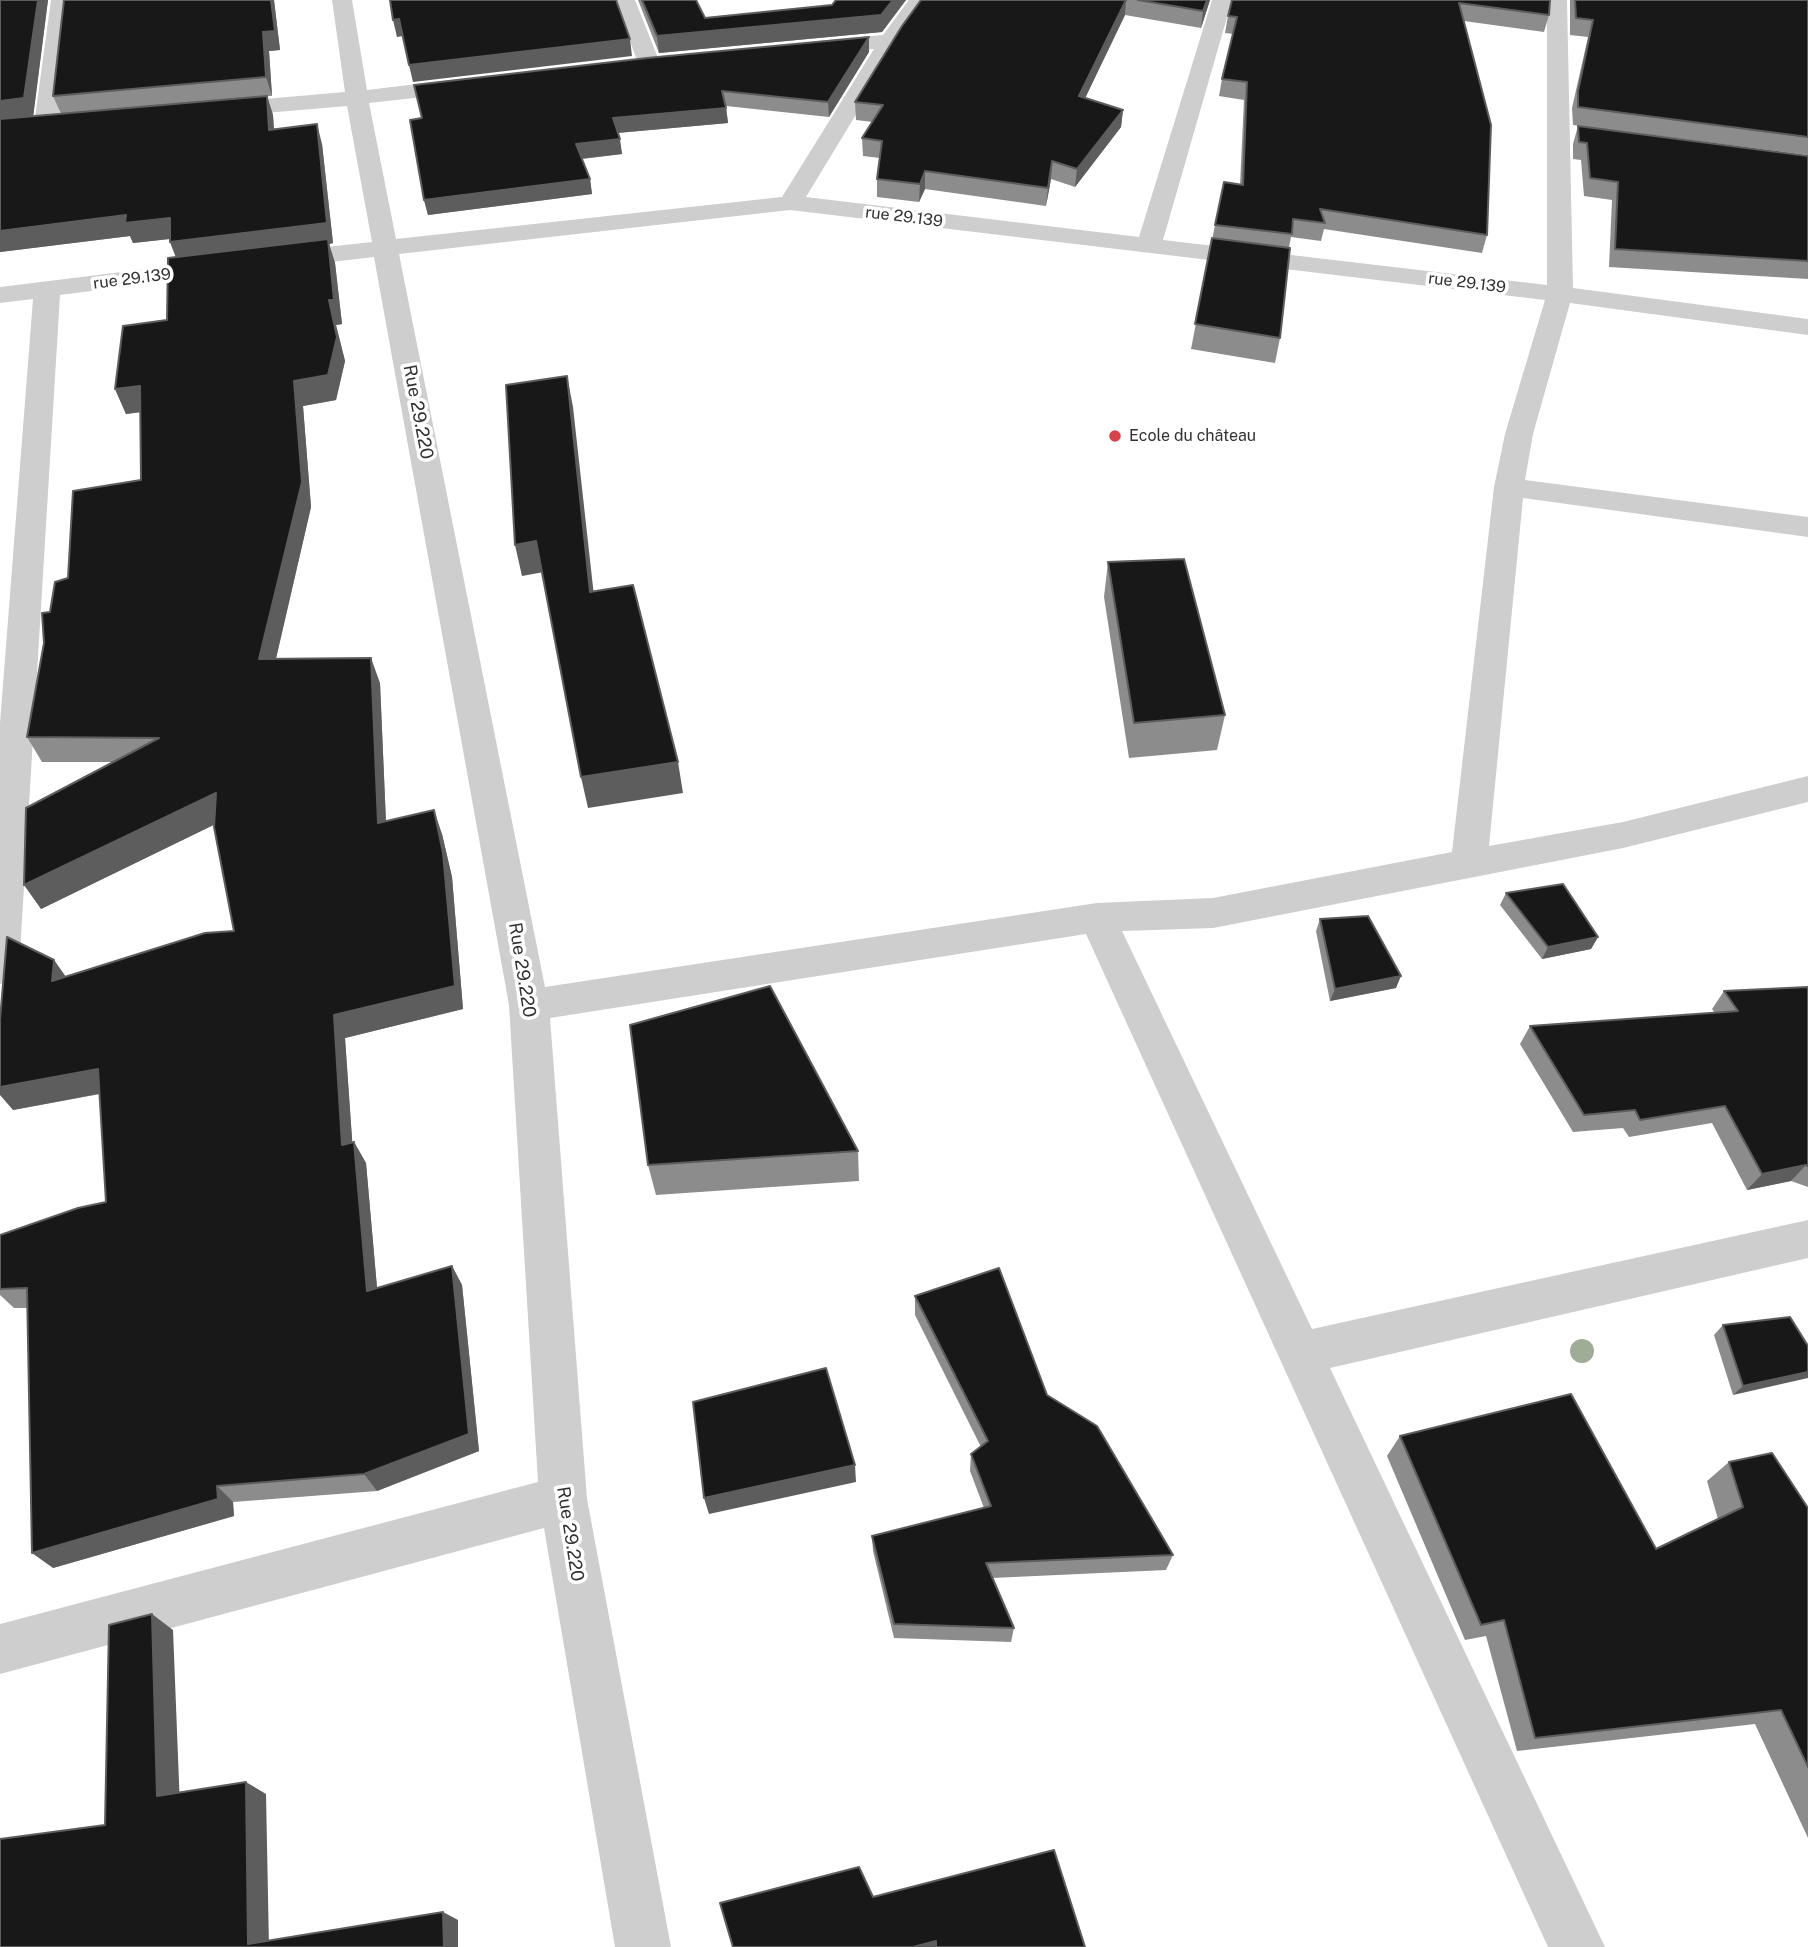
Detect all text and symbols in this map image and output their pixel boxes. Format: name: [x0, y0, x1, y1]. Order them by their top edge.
street label: rue 29.139: [864, 203, 944, 231]
street label: rue 29.139: [92, 265, 172, 293]
street label: rue 29.139: [1427, 269, 1507, 297]
street label: Rue 29.220: [398, 363, 438, 461]
place label: Ecole du château: [1129, 426, 1256, 446]
marker: Ecole du château: [1107, 428, 1123, 444]
street label: Rue 29.220: [504, 921, 540, 1019]
street label: Rue 29.220: [552, 1485, 588, 1583]

